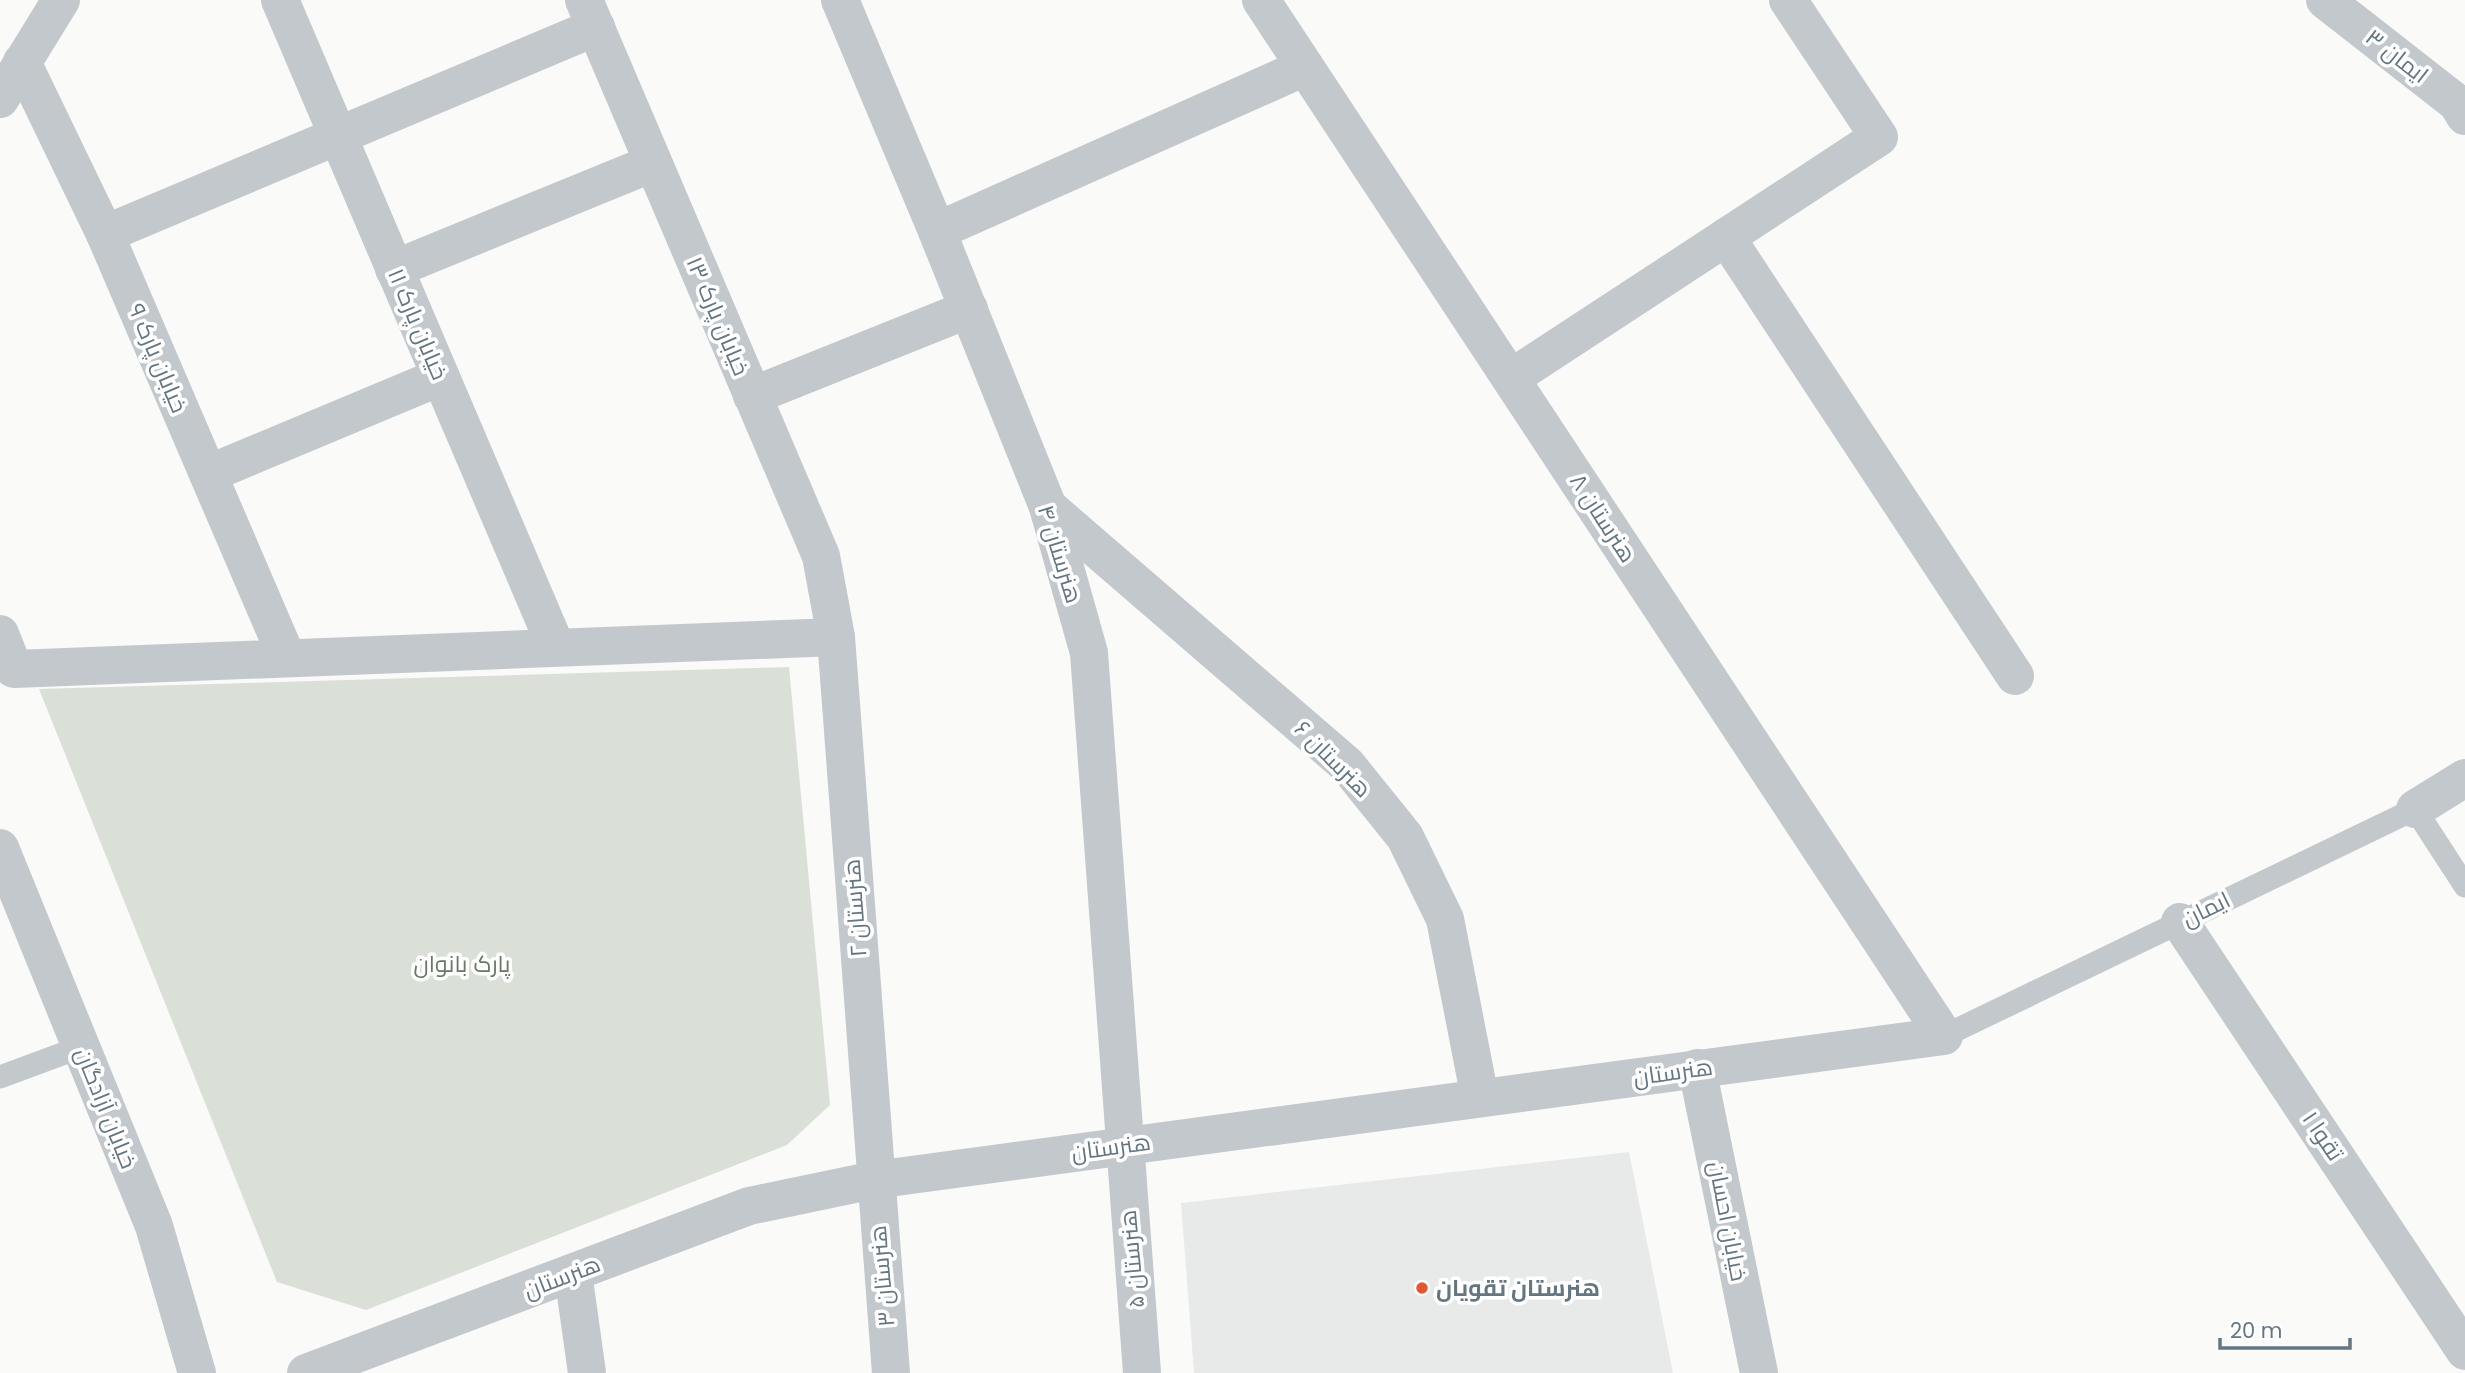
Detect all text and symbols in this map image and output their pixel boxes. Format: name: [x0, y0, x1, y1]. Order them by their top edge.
street label: ایمان ۳: [2359, 21, 2435, 91]
street label: خیابان پارک ۱۳: [679, 252, 757, 380]
street label: خیابان پارک ۱۱: [380, 263, 456, 385]
street label: خیابان پارک ۹: [121, 298, 195, 418]
street label: هنرستان ۸: [1562, 467, 1644, 569]
street label: هنرستان ۴: [1030, 501, 1090, 607]
street label: هنرستان ۶: [1287, 713, 1379, 805]
street label: هنرستان ۲: [836, 858, 874, 958]
street label: ایمان: [2177, 884, 2235, 934]
park label: پارک بانوان: [413, 948, 511, 980]
street label: خیابان آزادگان: [67, 1043, 145, 1173]
street label: هنرستان: [1631, 1051, 1715, 1093]
street label: تقوا ۱: [2295, 1105, 2351, 1167]
street label: هنرستان: [1069, 1126, 1153, 1168]
street label: خیابان احسان: [1701, 1158, 1755, 1284]
street label: هنرستان ۵: [1112, 1209, 1152, 1309]
street label: هنرستان ۳: [862, 1224, 902, 1328]
street label: هنرستان: [519, 1248, 605, 1306]
place label: هنرستان تقویان: [1436, 1272, 1600, 1304]
marker: هنرستان تقویان: [1414, 1280, 1430, 1296]
scale bar: [2220, 1306, 2350, 1350]
text: 20 m: [2230, 1316, 2283, 1345]

